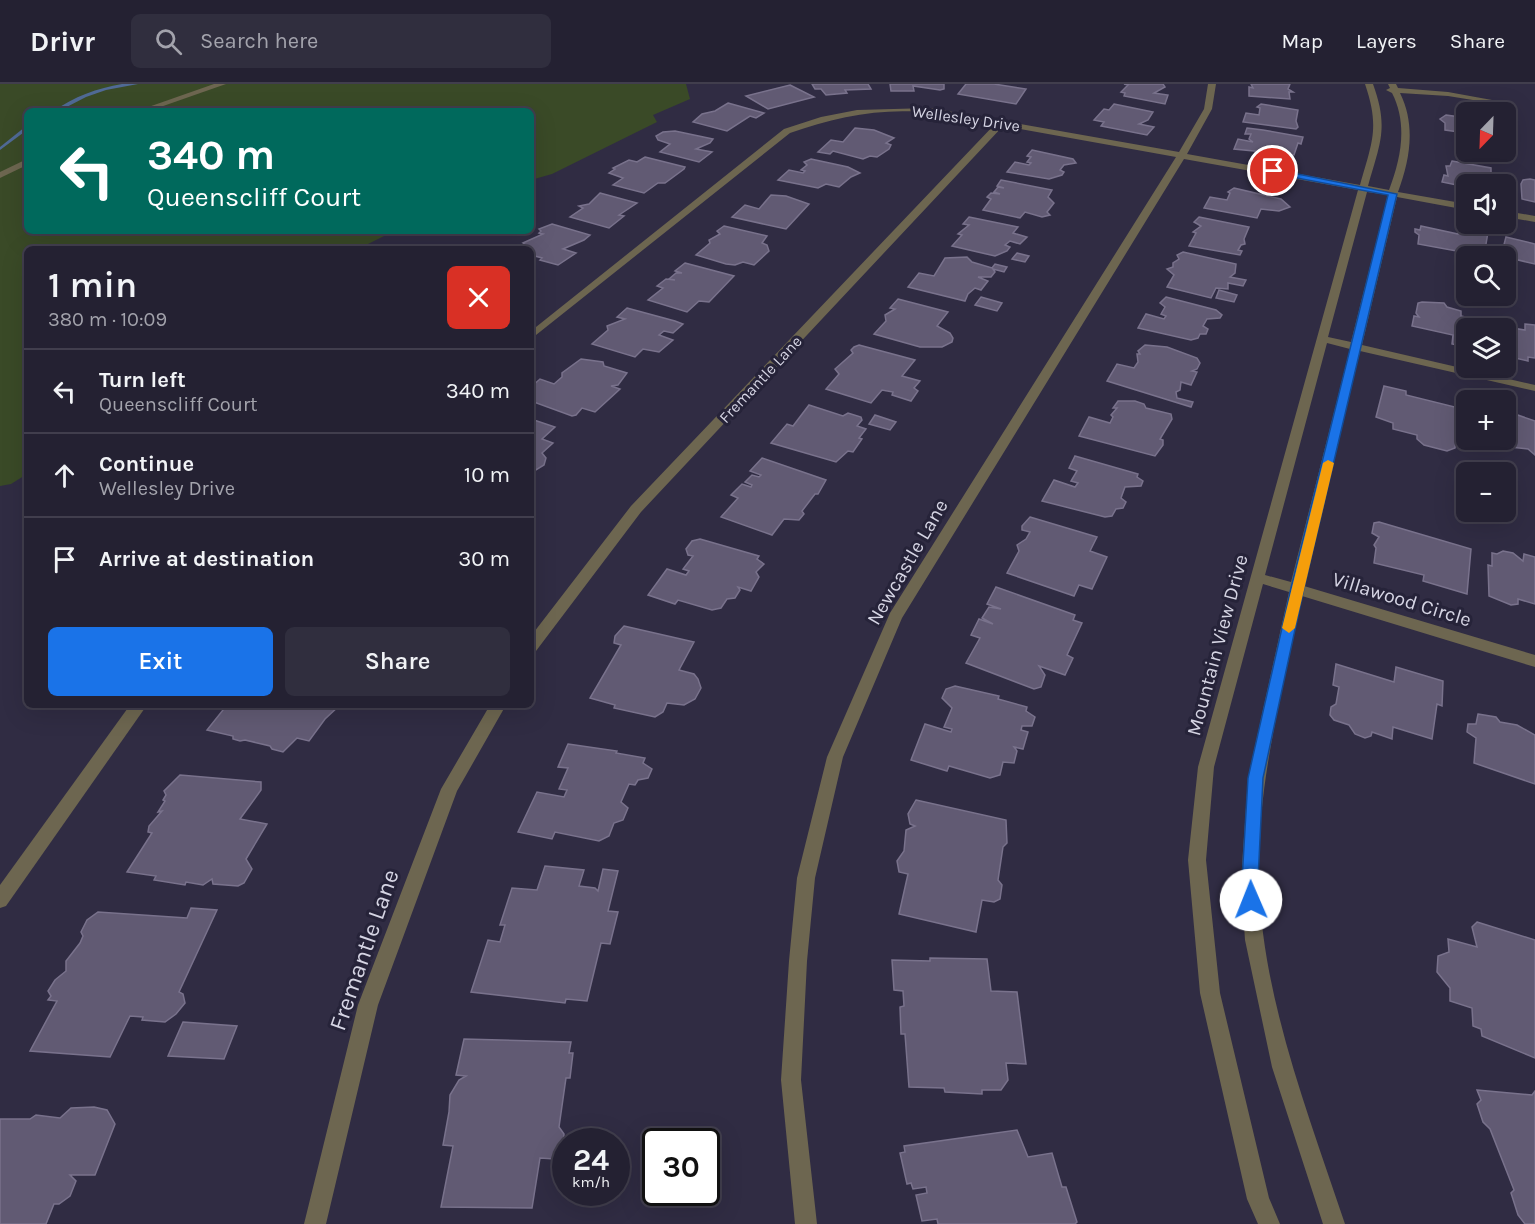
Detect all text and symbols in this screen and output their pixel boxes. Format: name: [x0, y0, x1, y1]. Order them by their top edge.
search box: [131, 14, 551, 68]
text: Drivr: [30, 25, 95, 58]
icon: search: [152, 25, 185, 58]
text: Search here: [200, 28, 318, 54]
text: Map: [1281, 29, 1323, 53]
text: Layers: [1356, 29, 1417, 53]
text: Share: [1450, 29, 1505, 53]
street label: Wellesley Drive: [911, 102, 1021, 135]
north arrow: [1456, 102, 1516, 162]
map controls: [1456, 102, 1516, 522]
text: 340 m: [147, 130, 275, 180]
icon: left: [48, 132, 126, 210]
pin: [1247, 145, 1298, 196]
icon: arrive: [1256, 154, 1289, 187]
button: sound: [1456, 174, 1516, 234]
text: Queenscliff Court: [147, 181, 361, 213]
button: search: [1456, 246, 1516, 306]
text: 1 min: [48, 264, 137, 306]
button: close: [447, 266, 510, 329]
text: 380 m · 10:09: [48, 308, 167, 331]
button: layers: [1456, 318, 1516, 378]
street label: Fremantle Lane: [715, 332, 806, 427]
text: Turn left: [99, 367, 186, 393]
icon: left: [48, 375, 81, 408]
text: 340 m: [446, 378, 510, 404]
button: +: [1456, 390, 1516, 450]
text: Queenscliff Court: [99, 393, 258, 416]
text: Continue: [99, 451, 194, 477]
icon: ahead: [48, 459, 81, 492]
text: 10 m: [464, 462, 510, 488]
button: −: [1456, 462, 1516, 522]
text: Wellesley Drive: [99, 477, 235, 500]
street label: Newcastle Lane: [862, 495, 953, 629]
icon: arrive: [48, 543, 81, 576]
text: Arrive at destination: [99, 546, 314, 572]
text: 30 m: [458, 546, 510, 572]
street label: Mountain View Drive: [1182, 552, 1253, 738]
street label: Villawood Circle: [1330, 567, 1474, 632]
button: Exit: [48, 627, 273, 696]
button: Share: [285, 627, 510, 696]
street label: Fremantle Lane: [323, 866, 405, 1034]
position arrow: [1219, 868, 1283, 932]
speed limit sign: 30: [642, 1128, 720, 1206]
text: 24: [573, 1142, 609, 1178]
text: km/h: [572, 1173, 610, 1191]

